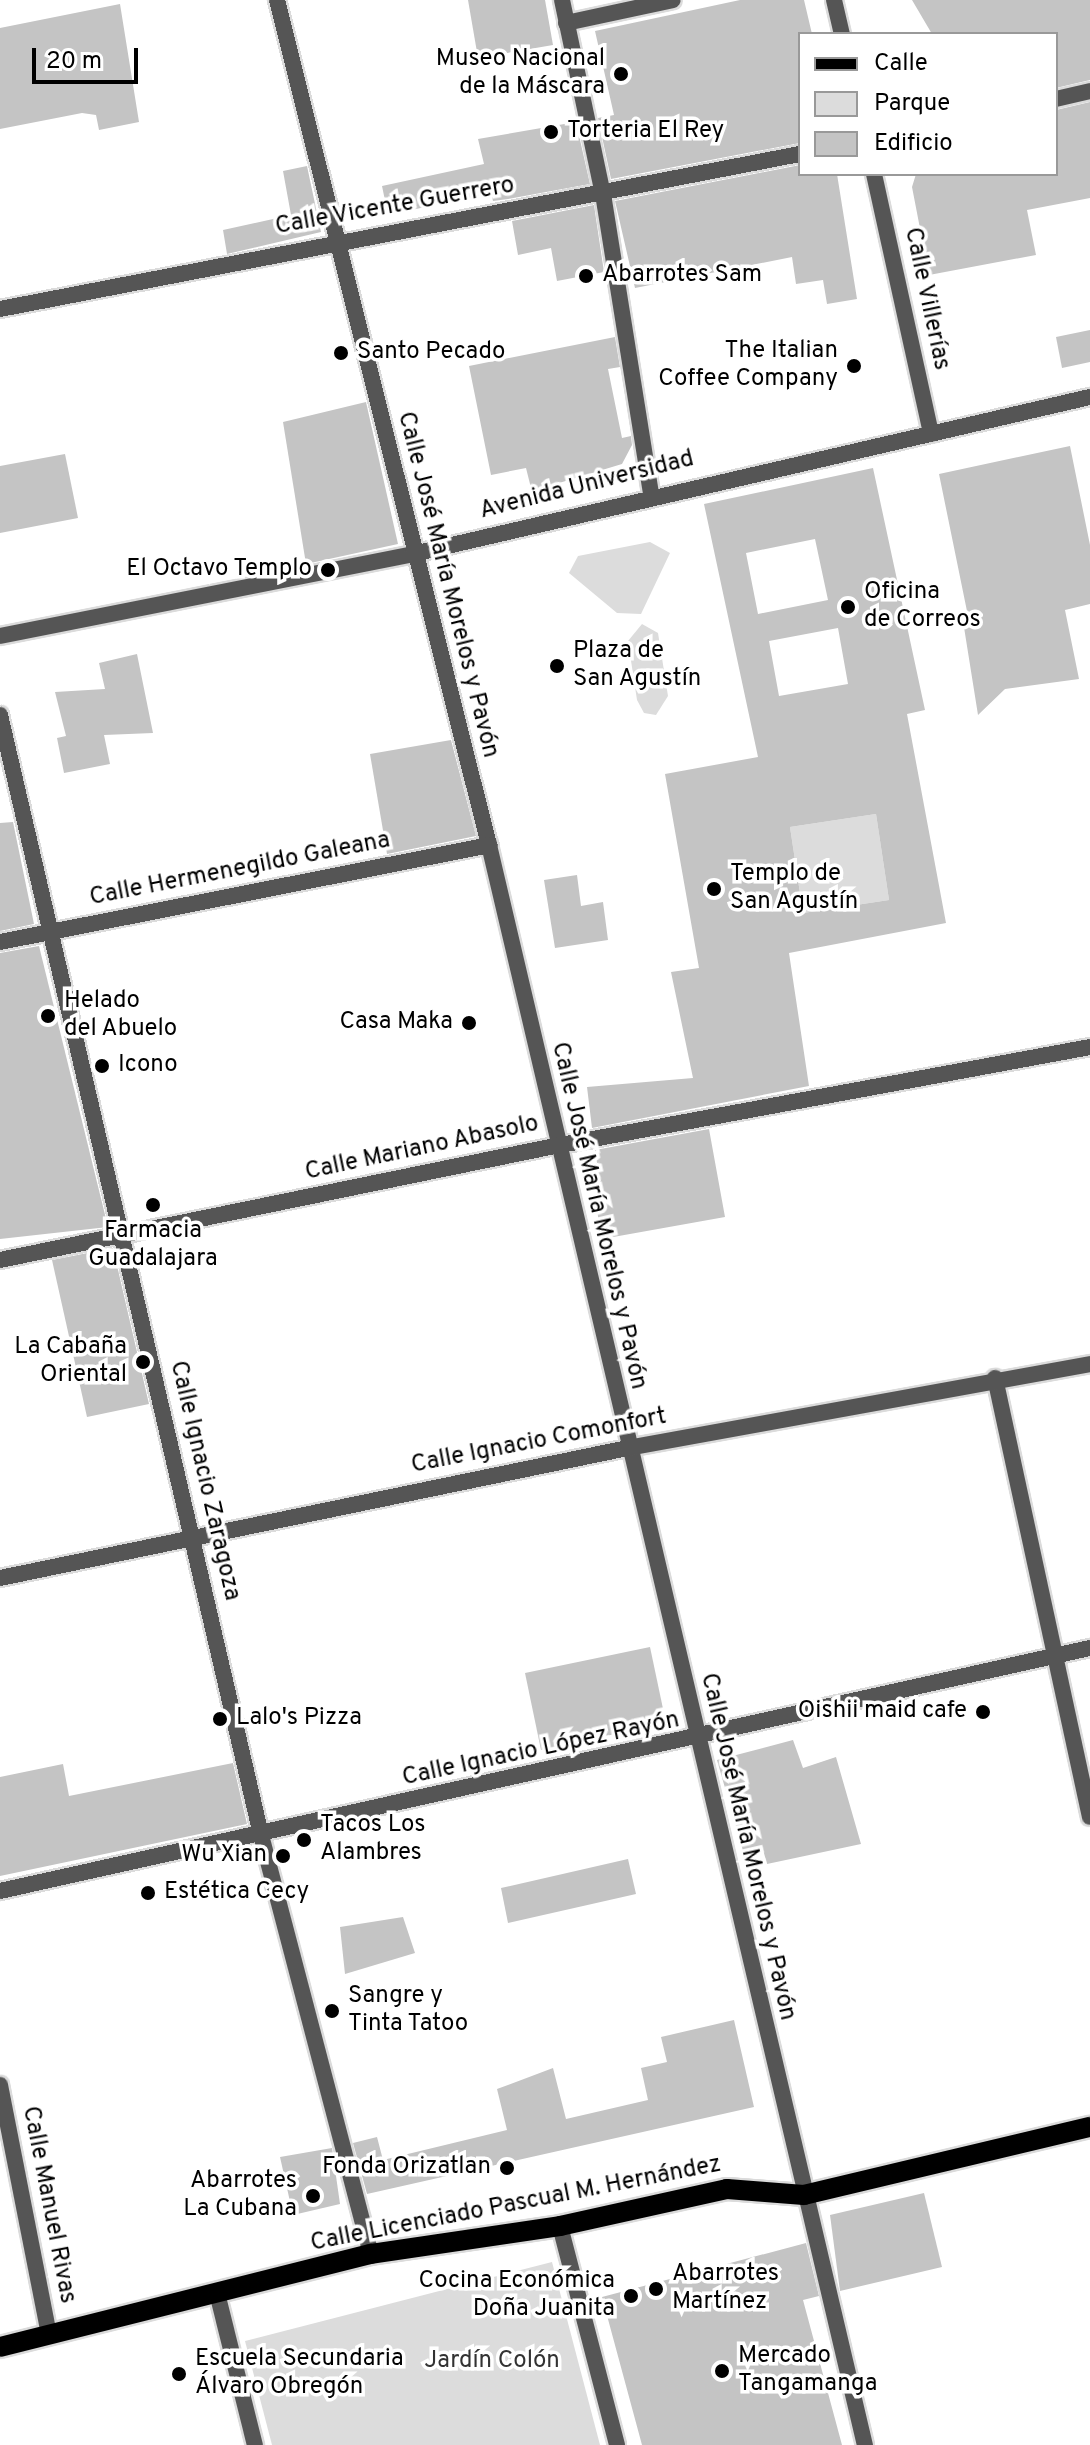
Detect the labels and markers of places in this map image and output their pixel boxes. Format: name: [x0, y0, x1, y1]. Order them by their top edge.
place label: Museo Nacional de la Máscara: [436, 46, 605, 102]
marker: Museo Nacional de la Máscara: [612, 65, 630, 83]
place label: Torteria El Rey: [567, 118, 724, 146]
marker: Torteria El Rey: [542, 123, 560, 141]
place label: Abarrotes Sam: [602, 262, 762, 290]
marker: Abarrotes Sam: [577, 267, 595, 285]
place label: The Italian Coffee Company: [658, 338, 838, 394]
place label: Santo Pecado: [357, 339, 505, 367]
marker: Santo Pecado: [332, 344, 350, 362]
marker: The Italian Coffee Company: [845, 357, 863, 375]
place label: El Octavo Templo: [125, 556, 312, 584]
marker: El Octavo Templo: [319, 561, 337, 579]
place label: Oficina de Correos: [864, 579, 981, 635]
marker: Oficina de Correos: [839, 598, 857, 616]
place label: Plaza de San Agustín: [573, 638, 702, 694]
marker: Plaza de San Agustín: [548, 657, 566, 675]
place label: Templo de San Agustín: [730, 861, 859, 917]
marker: Templo de San Agustín: [705, 880, 723, 898]
place label: Helado del Abuelo: [64, 988, 178, 1044]
marker: Helado del Abuelo: [39, 1007, 57, 1025]
place label: Casa Maka: [340, 1009, 453, 1037]
marker: Casa Maka: [460, 1014, 478, 1032]
place label: Icono: [118, 1052, 178, 1080]
marker: Icono: [93, 1057, 111, 1075]
marker: Farmacia Guadalajara: [144, 1196, 162, 1214]
place label: Farmacia Guadalajara: [88, 1218, 218, 1274]
place label: La Cabaña Oriental: [14, 1334, 127, 1390]
marker: La Cabaña Oriental: [134, 1353, 152, 1371]
place label: Oishii maid cafe: [798, 1698, 967, 1726]
marker: Oishii maid cafe: [974, 1703, 992, 1721]
place label: Lalo's Pizza: [236, 1705, 362, 1733]
marker: Lalo's Pizza: [211, 1710, 229, 1728]
place label: Tacos Los Alambres: [320, 1812, 425, 1868]
marker: Tacos Los Alambres: [295, 1831, 313, 1849]
place label: Wu Xian: [181, 1842, 267, 1870]
marker: Wu Xian: [274, 1847, 292, 1865]
place label: Estética Cecy: [164, 1879, 309, 1907]
marker: Estética Cecy: [139, 1884, 157, 1902]
place label: Sangre y Tinta Tatoo: [348, 1983, 469, 2039]
marker: Sangre y Tinta Tatoo: [323, 2002, 341, 2020]
place label: Fonda Orizatlan: [322, 2154, 491, 2182]
marker: Fonda Orizatlan: [498, 2159, 516, 2177]
place label: Abarrotes La Cubana: [183, 2168, 297, 2224]
marker: Abarrotes La Cubana: [304, 2187, 322, 2205]
place label: Abarrotes Martínez: [672, 2261, 779, 2317]
place label: Cocina Económica Doña Juanita: [419, 2268, 615, 2324]
marker: Abarrotes Martínez: [647, 2280, 665, 2298]
marker: Cocina Económica Doña Juanita: [622, 2287, 640, 2305]
place label: Mercado Tangamanga: [738, 2343, 877, 2399]
place label: Escuela Secundaria Álvaro Obregón: [195, 2346, 404, 2402]
marker: Mercado Tangamanga: [713, 2362, 731, 2380]
marker: Escuela Secundaria Álvaro Obregón: [170, 2365, 188, 2383]

